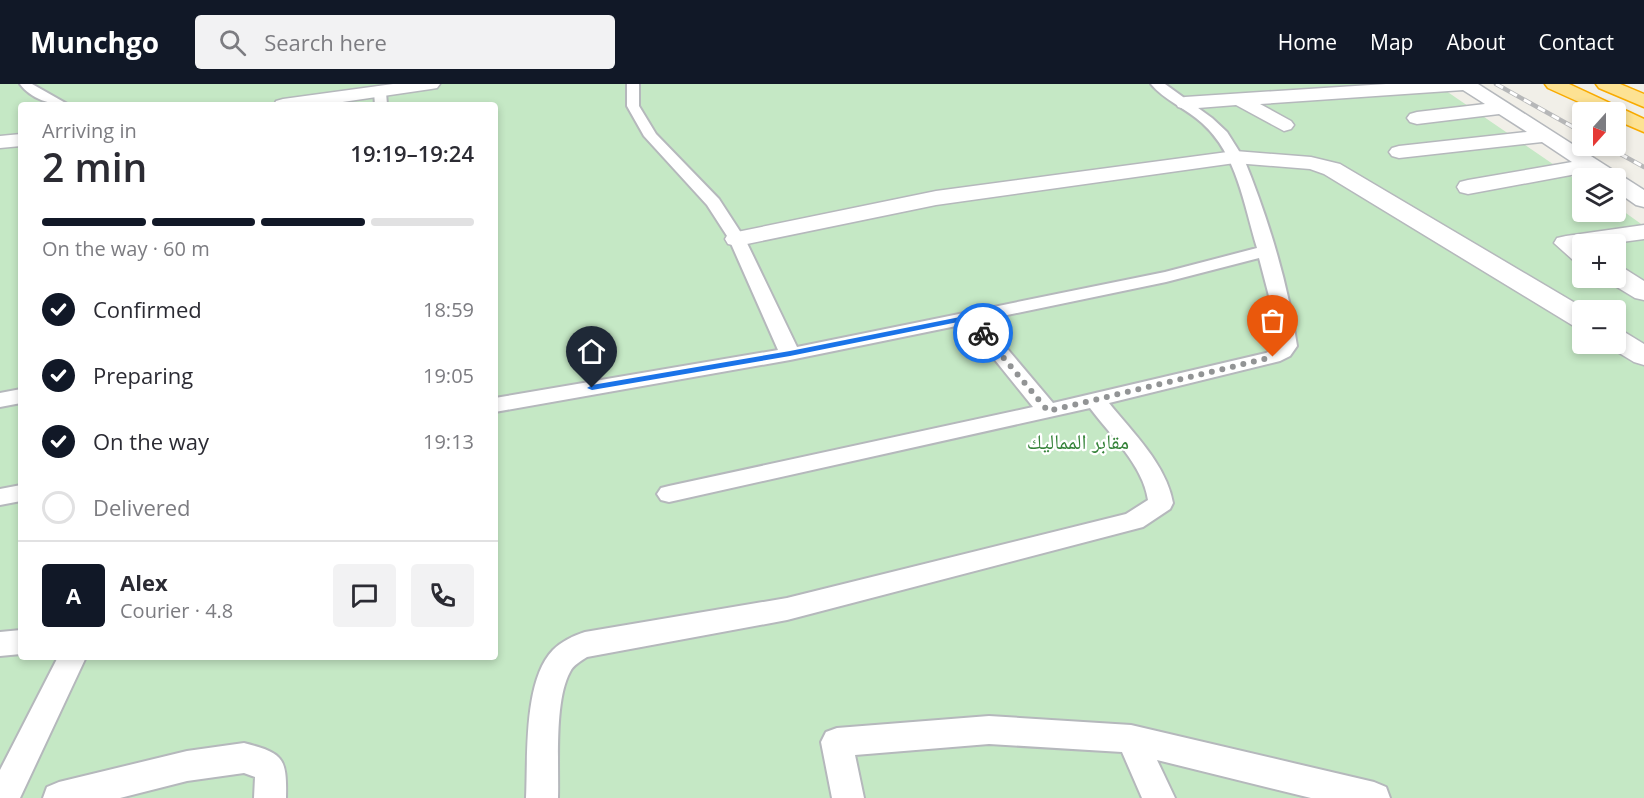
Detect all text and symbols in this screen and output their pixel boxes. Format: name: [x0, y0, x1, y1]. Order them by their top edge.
search box: [195, 15, 615, 69]
text: Munchgo: [30, 23, 159, 61]
icon: search: [216, 26, 249, 59]
text: Search here: [264, 27, 387, 57]
text: Home: [1278, 28, 1337, 56]
text: Map: [1370, 28, 1413, 56]
text: About: [1446, 28, 1506, 56]
text: Contact: [1539, 28, 1614, 56]
north arrow: [1572, 102, 1626, 156]
map controls: [1572, 102, 1626, 354]
text: Arriving in: [42, 117, 137, 144]
text: 19:19–19:24: [350, 138, 474, 168]
text: 2 min: [42, 140, 147, 193]
button: layers: [1572, 168, 1626, 222]
button: +: [1572, 234, 1626, 288]
text: On the way · 60 m: [42, 235, 210, 262]
icon: check: [42, 293, 75, 326]
text: Confirmed: [93, 294, 202, 324]
pin: [1247, 295, 1298, 357]
text: 18:59: [423, 296, 474, 323]
button: −: [1572, 300, 1626, 354]
courier: [953, 303, 1013, 363]
icon: bag: [1256, 304, 1289, 337]
icon: bike: [967, 317, 1000, 350]
pin: [566, 326, 617, 388]
icon: home: [575, 335, 608, 368]
icon: check: [42, 359, 75, 392]
text: Preparing: [93, 360, 193, 390]
text: 19:05: [423, 362, 474, 389]
icon: check: [42, 425, 75, 458]
text: On the way: [93, 426, 209, 456]
park label: مقابر المماليك: [1027, 427, 1129, 455]
text: 19:13: [423, 428, 474, 455]
text: Delivered: [93, 492, 191, 522]
button: chat: [333, 564, 396, 627]
button: phone: [411, 564, 474, 627]
text: Alex: [120, 567, 168, 597]
text: A: [66, 580, 81, 610]
text: Courier · 4.8: [120, 597, 233, 624]

